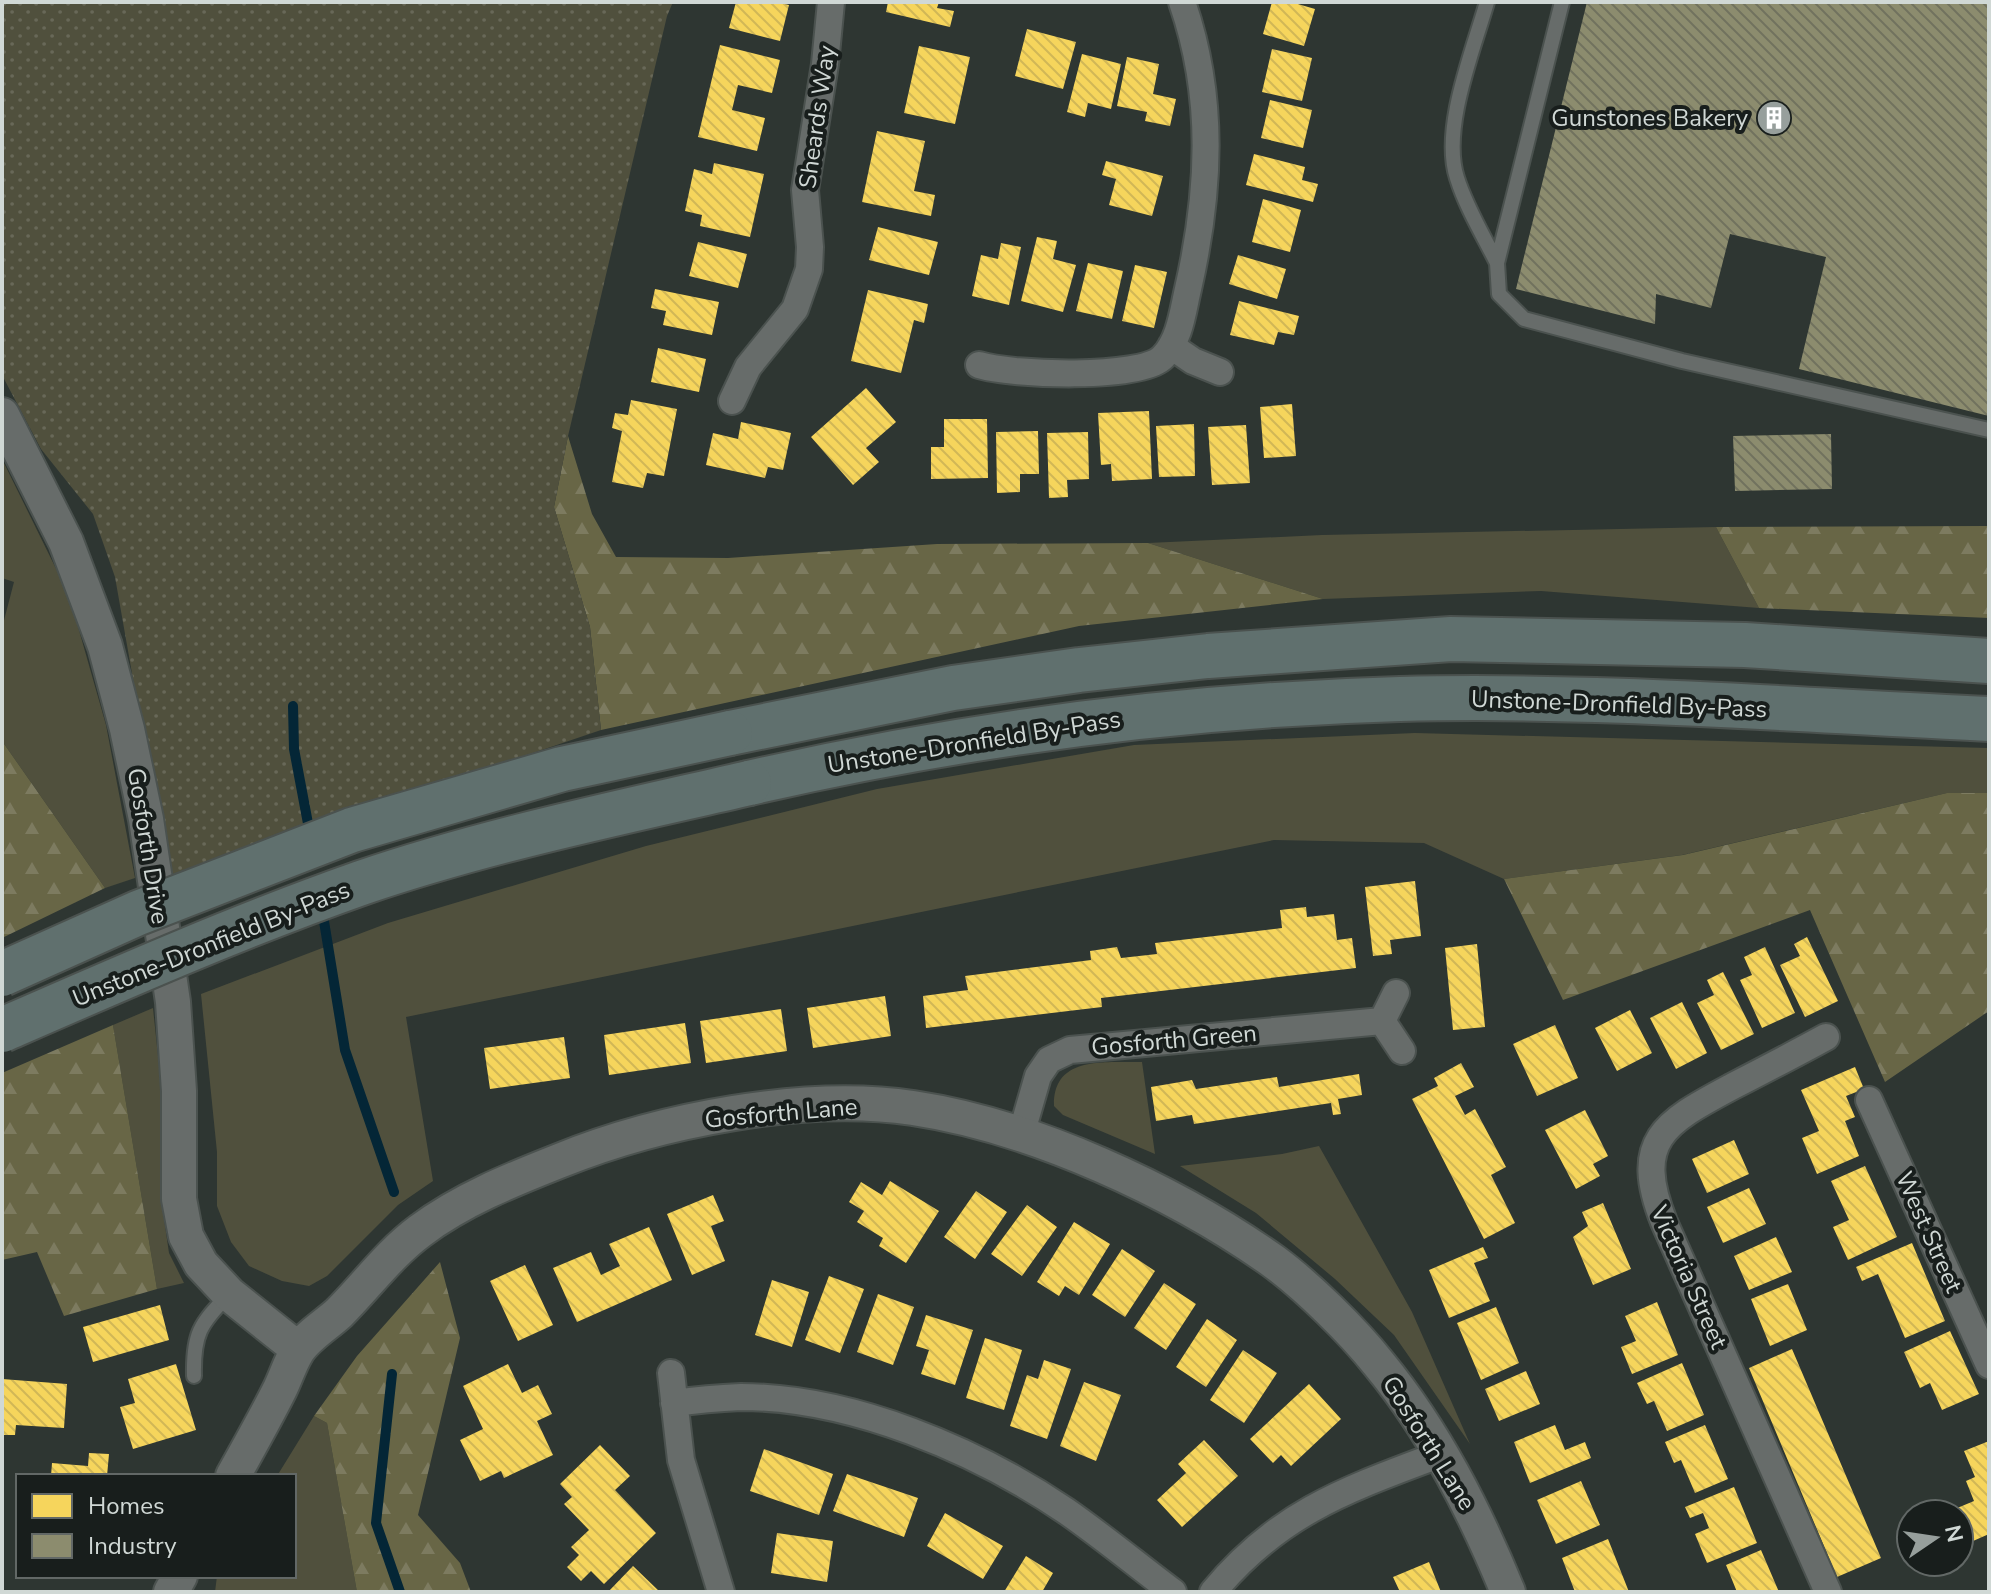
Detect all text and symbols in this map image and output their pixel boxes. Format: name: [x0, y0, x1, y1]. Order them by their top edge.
street label: Sheards Way: [791, 43, 843, 191]
building icon: Gunstones Bakery: [1755, 99, 1793, 137]
place label: Gunstones Bakery: [1551, 102, 1749, 134]
street label: Unstone-Dronfield By-Pass: [1470, 683, 1768, 725]
street label: Unstone-Dronfield By-Pass: [825, 703, 1123, 781]
street label: Gosforth Drive: [120, 766, 176, 926]
street label: Unstone-Dronfield By-Pass: [68, 874, 354, 1014]
street label: Gosforth Green: [1090, 1017, 1258, 1063]
street label: Gosforth Lane: [703, 1090, 859, 1136]
street label: West Street: [1888, 1166, 1970, 1298]
street label: Victoria Street: [1643, 1200, 1735, 1354]
street label: Gosforth Lane: [1375, 1370, 1483, 1516]
legend: [16, 1474, 296, 1578]
text: Homes: [88, 1490, 164, 1522]
north arrow: [1895, 1498, 1975, 1578]
text: N: [1937, 1522, 1970, 1545]
text: Industry: [88, 1530, 177, 1562]

